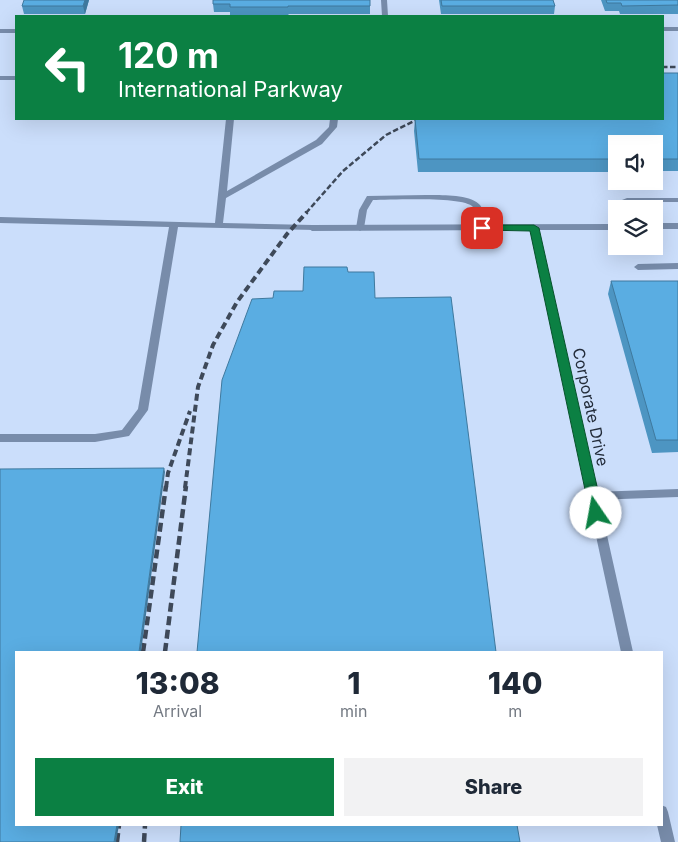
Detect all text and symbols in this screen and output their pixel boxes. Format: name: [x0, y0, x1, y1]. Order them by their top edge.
text: 120 m: [118, 34, 219, 76]
icon: left: [35, 35, 100, 100]
text: International Parkway: [118, 76, 343, 102]
map controls: [608, 135, 663, 255]
button: sound: [608, 135, 663, 190]
button: layers: [608, 200, 663, 255]
pin: [461, 207, 503, 249]
icon: arrive: [468, 214, 496, 242]
street label: Corporate Drive: [569, 346, 613, 468]
position arrow: [569, 486, 621, 538]
text: 13:08: [135, 665, 220, 701]
text: 1: [347, 665, 360, 701]
text: 140: [488, 665, 543, 701]
text: Arrival: [153, 701, 202, 721]
text: min: [340, 701, 367, 721]
text: m: [508, 701, 522, 721]
button: Exit: [35, 758, 334, 816]
button: Share: [344, 758, 643, 816]

